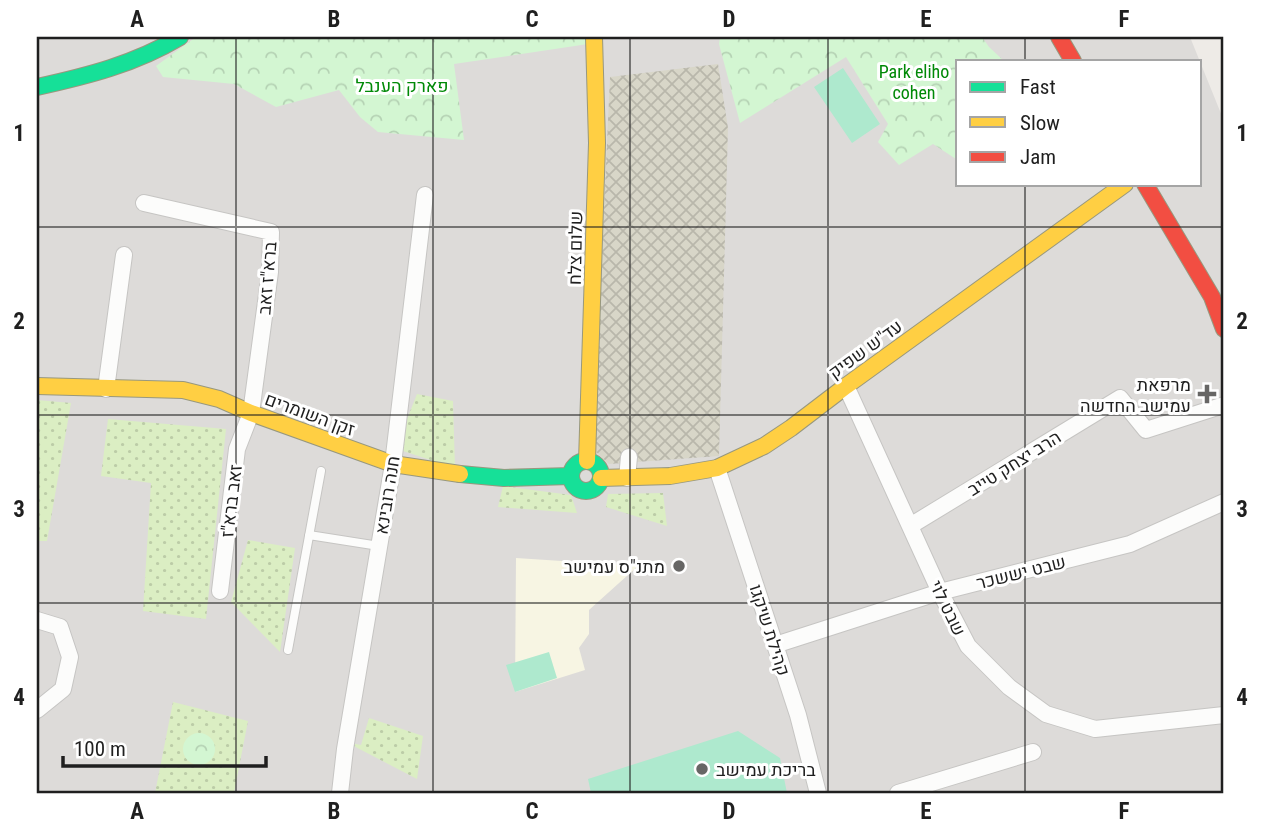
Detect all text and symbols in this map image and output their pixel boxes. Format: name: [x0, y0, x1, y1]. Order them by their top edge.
text: A: [130, 6, 144, 33]
text: B: [328, 6, 340, 33]
text: C: [525, 6, 539, 33]
text: D: [723, 6, 736, 33]
text: E: [920, 6, 932, 33]
text: F: [1119, 6, 1130, 33]
legend: [956, 60, 1202, 186]
park label: Park eliho cohen: [879, 61, 949, 103]
park label: פארק הענבל: [355, 75, 449, 96]
text: Fast: [1020, 75, 1056, 99]
text: Slow: [1020, 111, 1060, 135]
text: 1: [13, 120, 25, 147]
text: 1: [1236, 120, 1248, 147]
text: Jam: [1020, 145, 1056, 169]
street label: שלום צלח: [564, 211, 586, 285]
street label: ברא"ז זאב: [253, 240, 281, 316]
text: 2: [13, 308, 25, 335]
text: 2: [1236, 308, 1248, 335]
street label: עד"ש שפיק: [824, 315, 906, 383]
place label: מרפאת עמישב החדשה: [1080, 374, 1191, 416]
marker: מרפאת עמישב החדשה: [1197, 384, 1217, 404]
street label: זקן השומרים: [262, 388, 358, 440]
street label: הרב יצחק טייב: [963, 426, 1065, 500]
street label: חנה רובינא: [370, 454, 404, 536]
street label: זאב ברא"ז: [216, 463, 246, 539]
text: 3: [13, 496, 25, 523]
text: 3: [1236, 496, 1248, 523]
street label: שבט יששכר: [974, 551, 1068, 593]
place label: מתנ"ס עמישב: [563, 556, 665, 577]
marker: מתנ"ס עמישב: [671, 558, 687, 574]
street label: שבט לוי: [926, 577, 970, 639]
street label: קהילת שיקגו: [745, 582, 795, 678]
text: 4: [13, 684, 25, 711]
text: 4: [1236, 684, 1248, 711]
scale bar: [63, 725, 266, 769]
text: 100 m: [74, 737, 126, 761]
place label: בריכת עמישב: [716, 759, 816, 780]
marker: בריכת עמישב: [694, 761, 710, 777]
text: A: [130, 798, 144, 825]
text: B: [328, 798, 340, 825]
text: C: [525, 798, 539, 825]
text: D: [723, 798, 736, 825]
text: E: [920, 798, 932, 825]
text: F: [1119, 798, 1130, 825]

